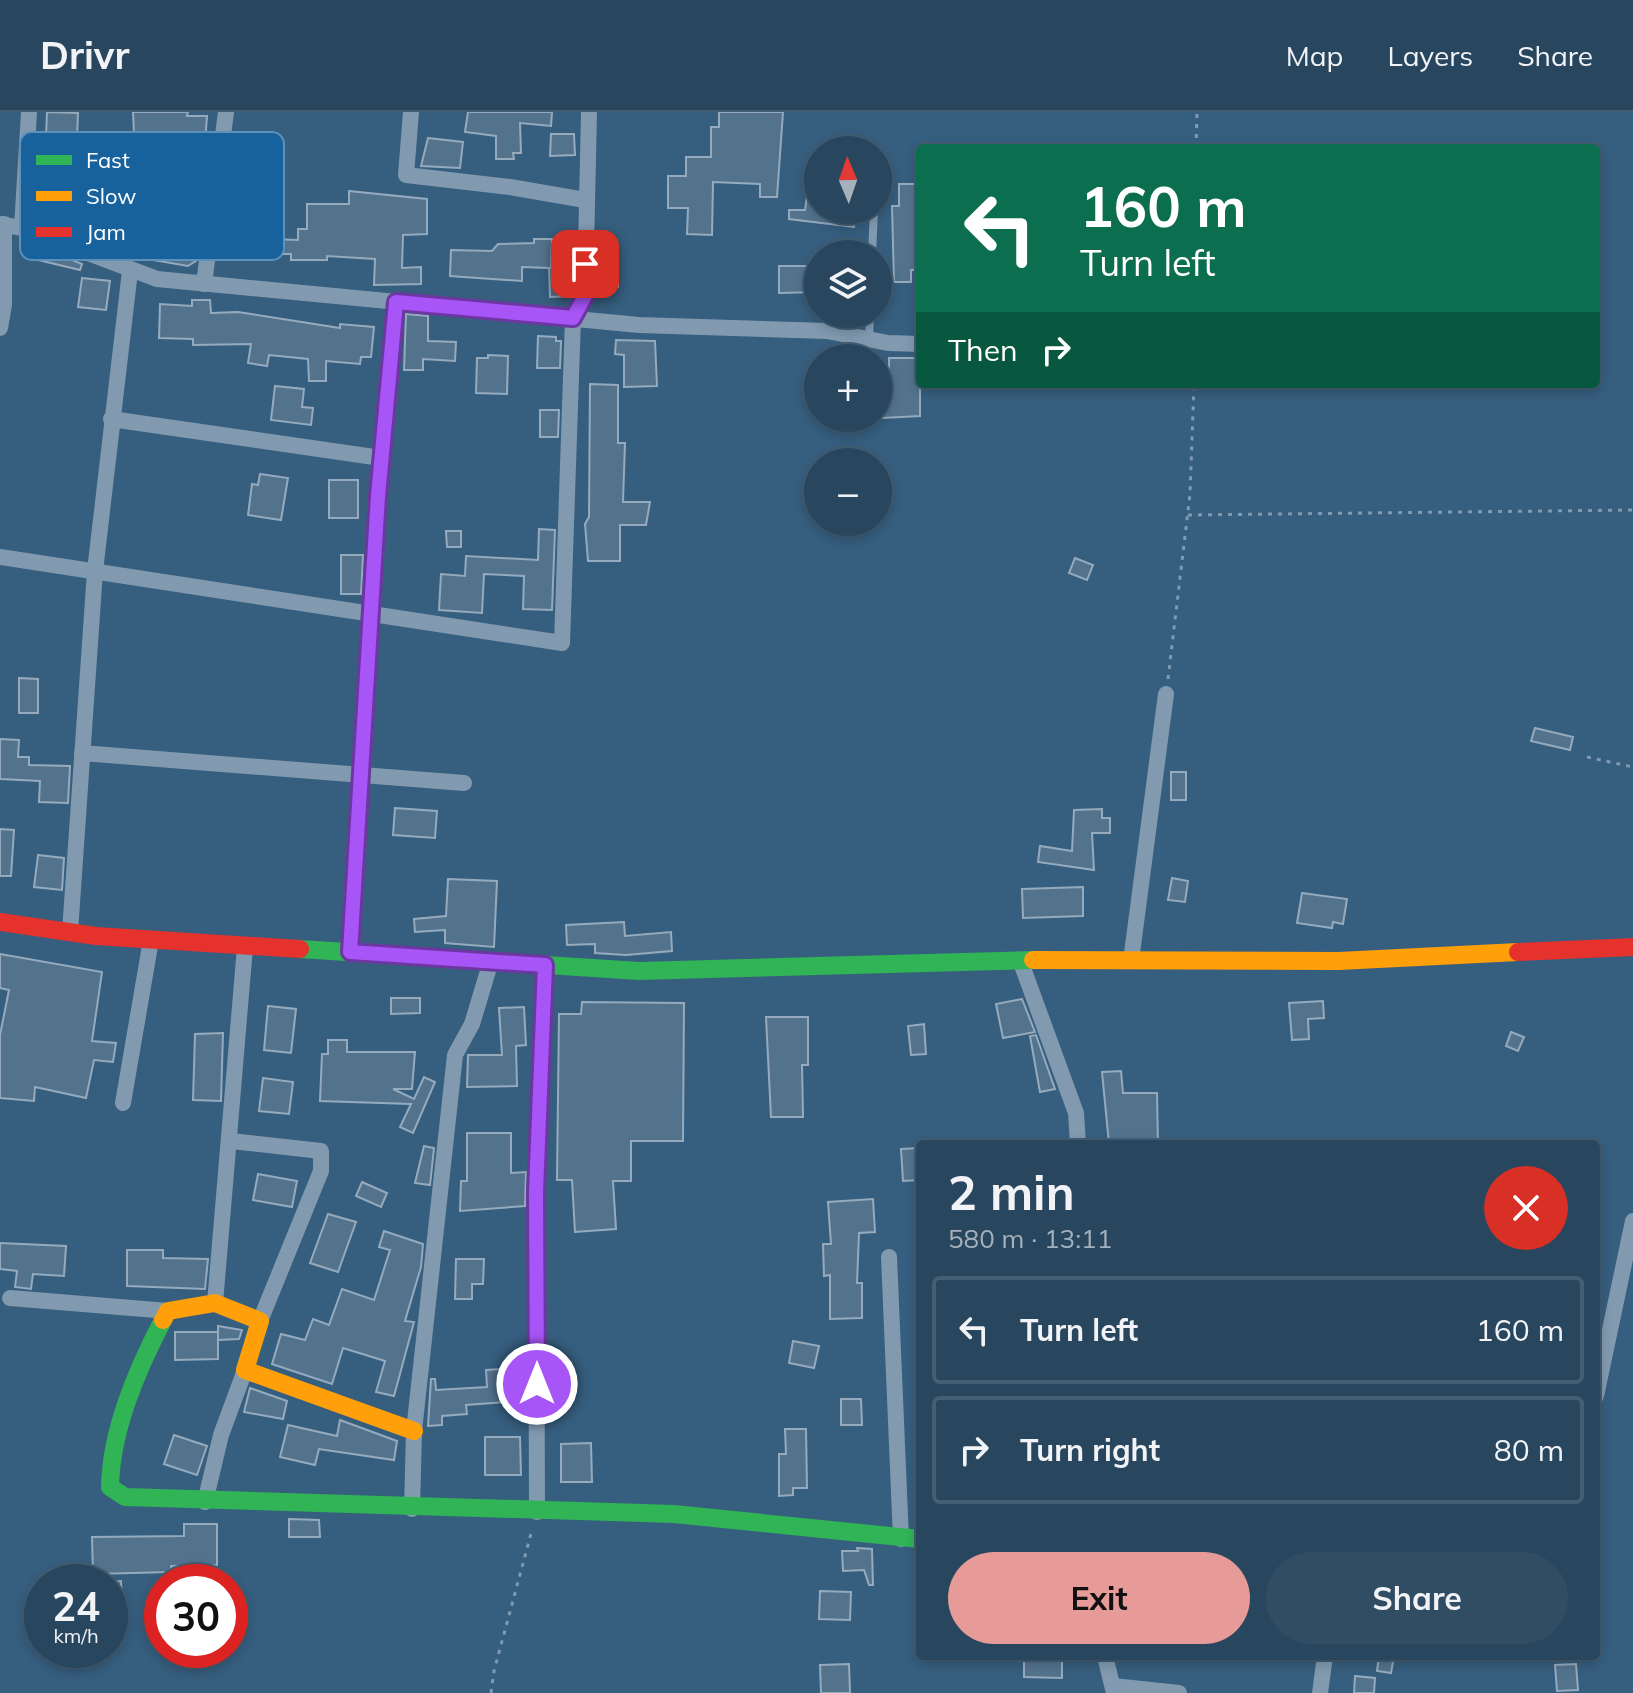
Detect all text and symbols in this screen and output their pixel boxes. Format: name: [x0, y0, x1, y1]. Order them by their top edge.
text: Drivr: [40, 31, 129, 79]
text: Map: [1286, 38, 1343, 73]
text: Layers: [1387, 38, 1473, 73]
text: Share: [1517, 38, 1593, 73]
legend: [20, 132, 284, 260]
north arrow: [804, 136, 892, 224]
map controls: [804, 136, 892, 536]
text: Fast: [86, 146, 130, 174]
text: 160 m: [1080, 171, 1247, 241]
icon: left: [948, 176, 1052, 280]
text: Slow: [86, 182, 136, 210]
text: Jam: [86, 218, 126, 246]
pin: [551, 230, 619, 298]
button: layers: [804, 240, 892, 328]
text: Turn left: [1080, 240, 1216, 285]
icon: arrive: [563, 242, 607, 286]
icon: right: [1034, 328, 1078, 372]
text: Then: [948, 331, 1018, 369]
button: +: [804, 344, 892, 432]
button: −: [804, 448, 892, 536]
text: 2 min: [948, 1162, 1075, 1222]
button: close: [1484, 1166, 1568, 1250]
text: 580 m · 13:11: [948, 1222, 1112, 1255]
icon: left: [952, 1308, 996, 1352]
text: Turn left: [1020, 1311, 1138, 1349]
text: 160 m: [1476, 1311, 1564, 1349]
position arrow: [495, 1342, 579, 1426]
icon: right: [952, 1428, 996, 1472]
text: Turn right: [1020, 1431, 1160, 1469]
text: 80 m: [1494, 1431, 1564, 1469]
button: Exit: [948, 1552, 1250, 1644]
button: Share: [1266, 1552, 1568, 1644]
speed limit sign: 30: [144, 1564, 248, 1668]
text: 24: [52, 1581, 100, 1631]
text: km/h: [53, 1623, 99, 1648]

